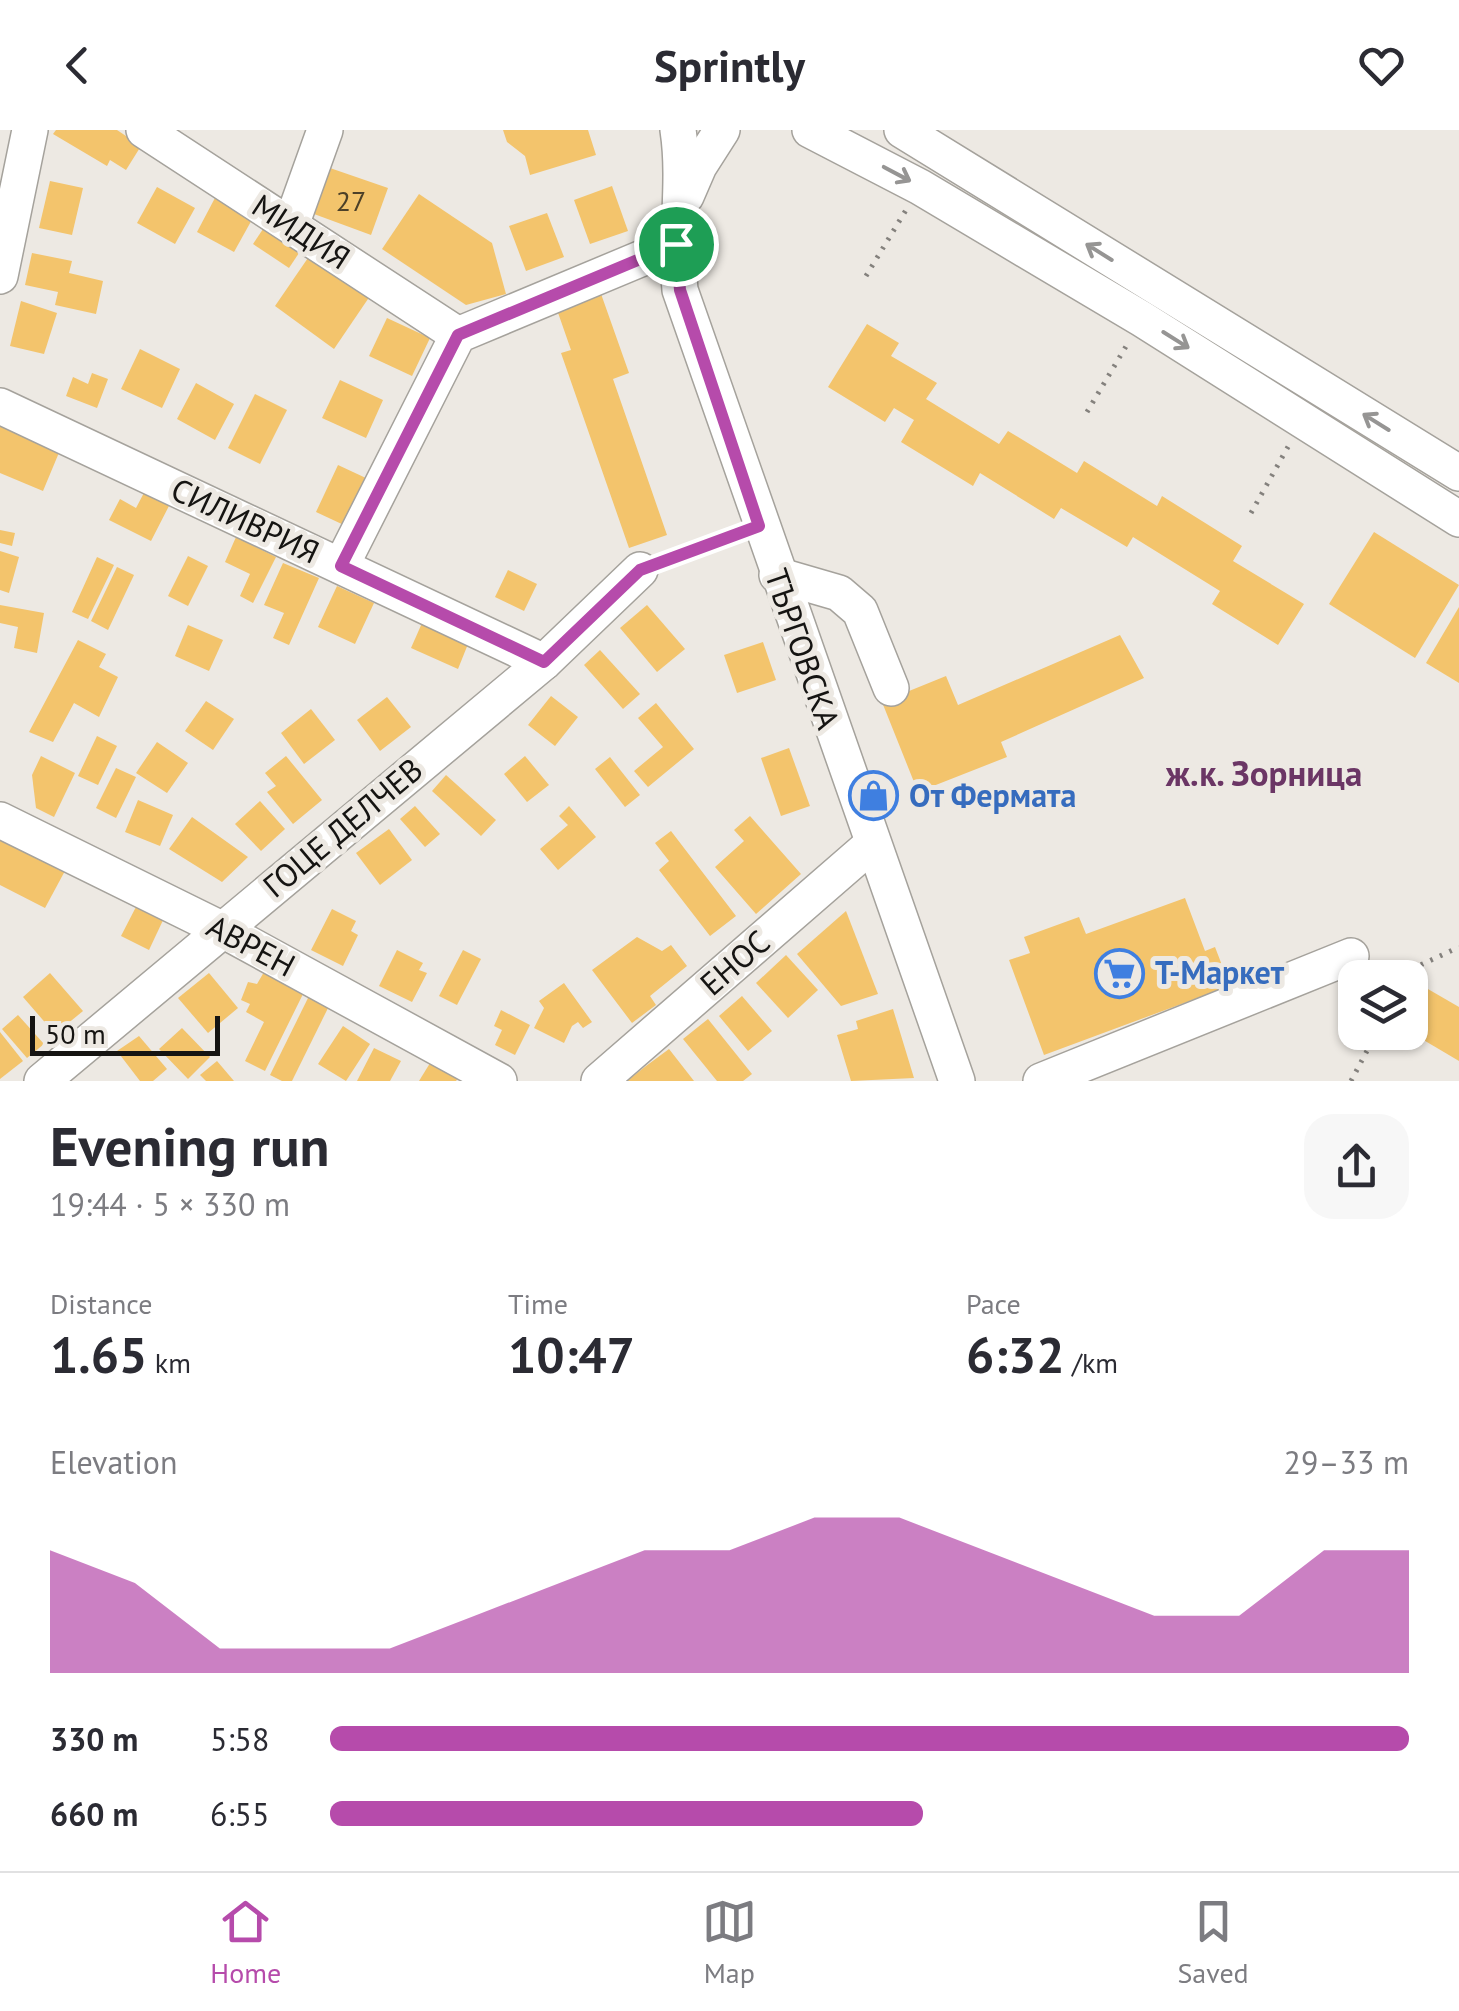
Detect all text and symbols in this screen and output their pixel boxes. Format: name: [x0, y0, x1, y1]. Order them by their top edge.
text: Sprintly: [654, 36, 805, 94]
icon: back: [50, 38, 105, 93]
icon: heart: [1354, 38, 1409, 93]
one-way arrow: [881, 165, 911, 185]
house number: 27: [336, 182, 366, 219]
street label: МИДИЯ: [245, 184, 358, 278]
pin: [634, 202, 719, 287]
icon: arrive: [649, 217, 704, 272]
one-way arrow: [1085, 241, 1114, 262]
one-way arrow: [1161, 330, 1190, 351]
one-way arrow: [1362, 412, 1391, 432]
street label: СИЛИВРИЯ: [165, 468, 326, 573]
street label: ТЪРГОВСКА: [756, 563, 850, 735]
street label: ГОЦЕ ДЕЛЧЕВ: [254, 748, 431, 906]
district label: ж.к. Зорница: [1165, 750, 1362, 796]
shop icon: От Фермата: [848, 770, 900, 822]
place label: От Фермата: [909, 774, 1076, 816]
street label: АВРЕН: [200, 905, 303, 986]
street label: ЕНОС: [691, 921, 778, 1004]
supermarket icon: Т-Маркет: [1094, 947, 1146, 999]
place label: Т-Маркет: [1155, 951, 1285, 993]
map controls: [1338, 960, 1428, 1050]
button: layers: [1338, 960, 1428, 1050]
scale bar: [30, 1011, 220, 1056]
text: 50 m: [45, 1015, 106, 1052]
text: Evening run: [50, 1110, 330, 1181]
button: share: [1304, 1114, 1409, 1219]
text: 19:44 · 5 × 330 m: [50, 1183, 290, 1225]
text: Distance: [50, 1285, 153, 1322]
text: Time: [508, 1285, 568, 1322]
text: Pace: [966, 1285, 1021, 1322]
text: 1.65: [50, 1322, 147, 1387]
text: 10:47: [508, 1322, 635, 1387]
text: 6:32: [966, 1322, 1065, 1387]
text: km: [147, 1344, 191, 1381]
text: /km: [1065, 1344, 1118, 1381]
text: Elevation: [50, 1441, 177, 1483]
text: 29–33 m: [1284, 1441, 1409, 1483]
text: 330 m: [50, 1718, 138, 1760]
text: 5:58: [210, 1718, 269, 1760]
text: 660 m: [50, 1793, 138, 1835]
text: 6:55: [210, 1793, 269, 1835]
tab: Home: [210, 1894, 281, 1991]
tab: Map: [702, 1894, 757, 1991]
tab: Saved: [1177, 1894, 1249, 1991]

